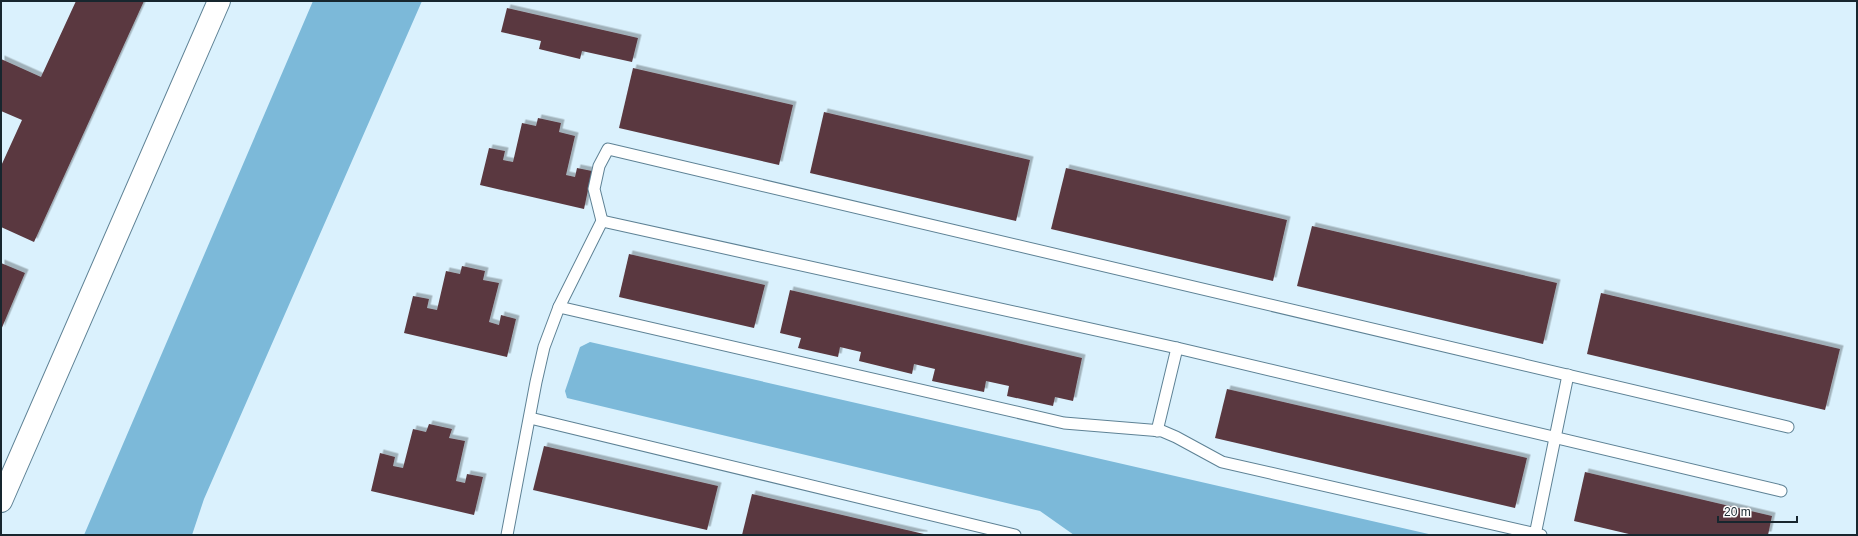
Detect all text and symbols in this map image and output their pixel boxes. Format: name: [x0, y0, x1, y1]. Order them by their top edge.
scale bar: [1718, 498, 1797, 524]
text: 20 m: [1724, 505, 1751, 519]

